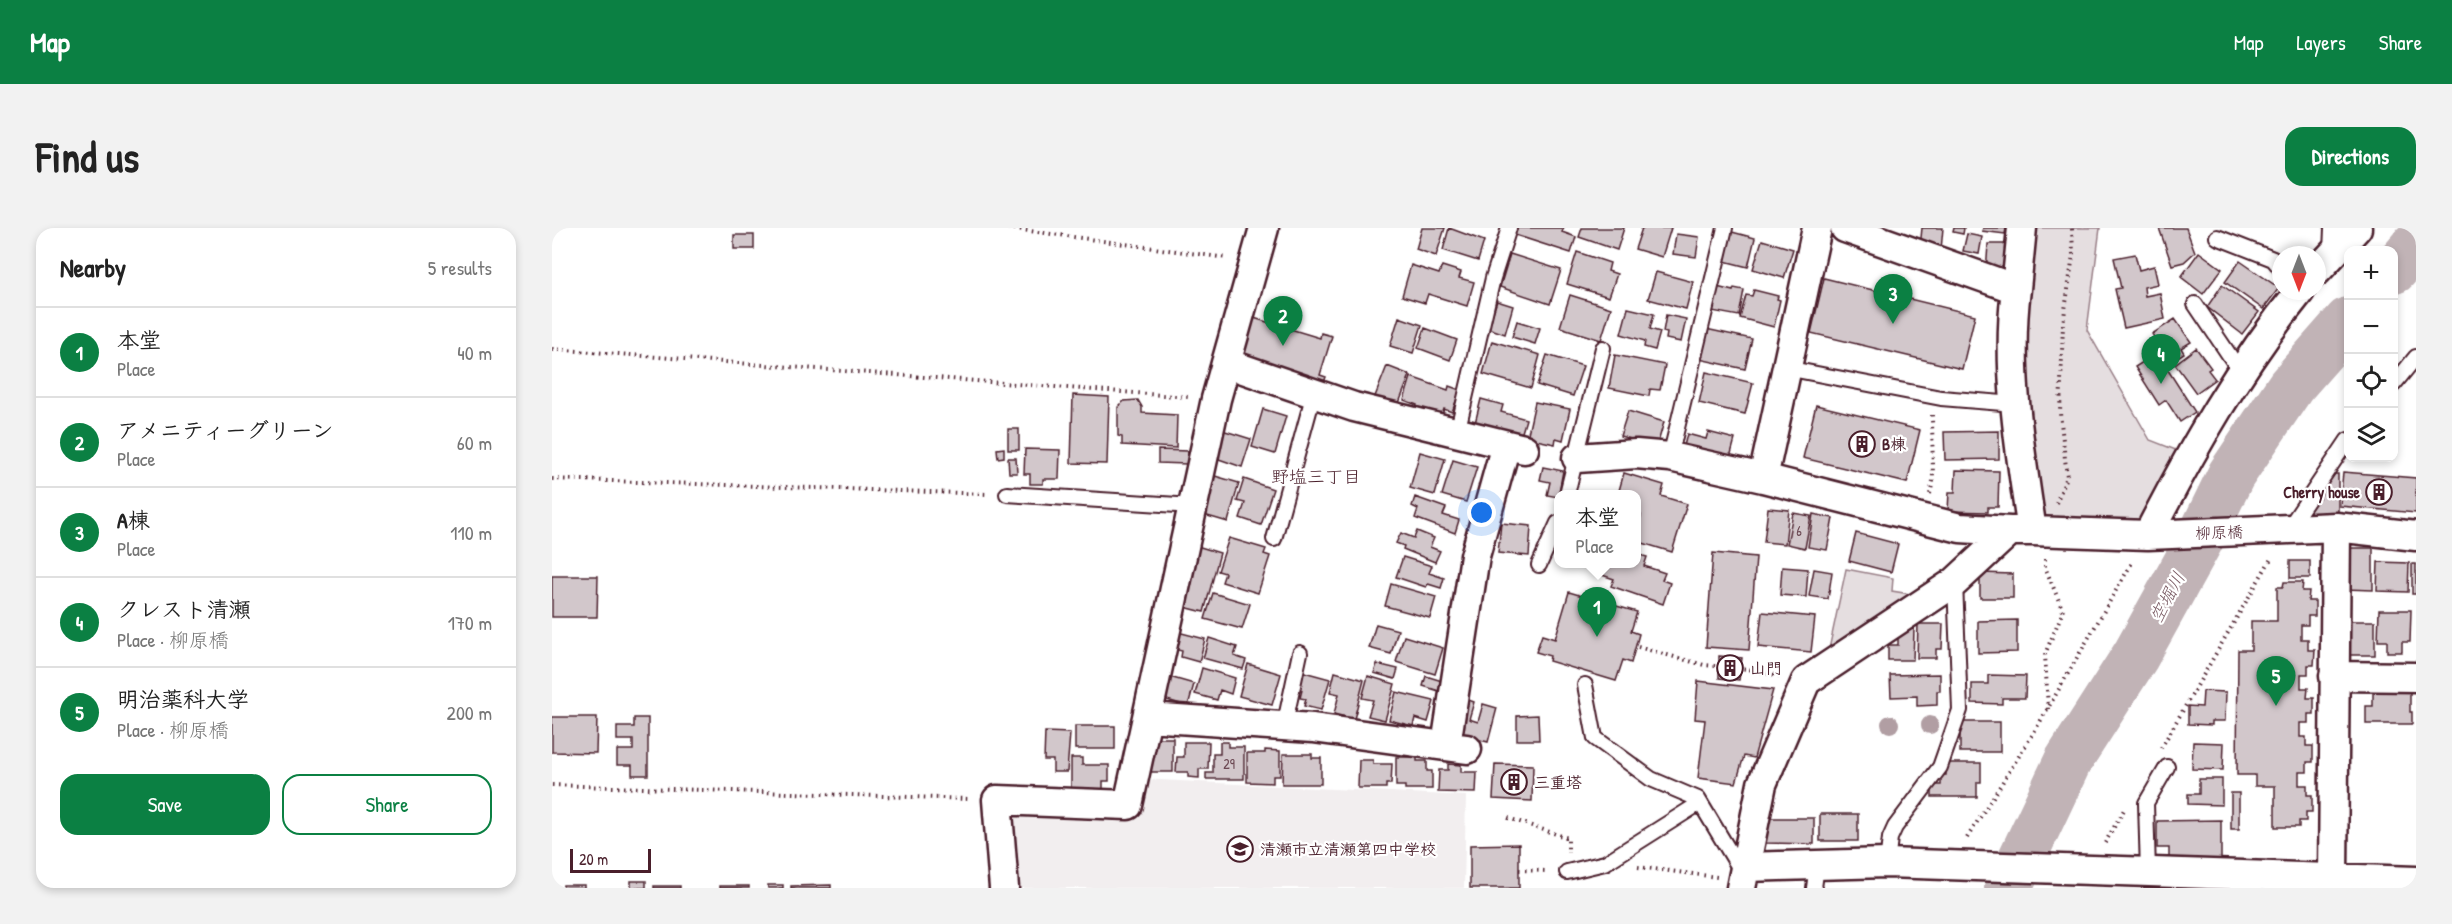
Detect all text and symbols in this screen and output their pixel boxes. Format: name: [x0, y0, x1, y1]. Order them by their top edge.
text: Map: [30, 23, 70, 61]
text: Map: [2234, 28, 2263, 57]
text: Layers: [2296, 28, 2346, 57]
text: Share: [2379, 28, 2422, 57]
button: Directions: [2285, 127, 2416, 186]
text: Find us: [36, 128, 139, 185]
north arrow: [2272, 246, 2326, 300]
map controls: [2344, 246, 2398, 462]
button: +: [2344, 246, 2398, 300]
text: Nearby: [60, 250, 126, 285]
text: 5 results: [428, 254, 492, 281]
pin: 3: [1874, 274, 1912, 324]
pin: 2: [1264, 296, 1302, 346]
button: −: [2344, 300, 2398, 354]
text: 本堂: [117, 325, 161, 355]
pin: 4: [2142, 334, 2180, 384]
text: 1: [76, 339, 83, 366]
text: 40 m: [457, 339, 492, 366]
button: locate: [2344, 354, 2398, 408]
text: Place: [117, 355, 156, 382]
button: layers: [2344, 408, 2398, 462]
text: アメニティーグリーン: [117, 415, 333, 445]
text: 2: [75, 429, 84, 456]
text: 60 m: [457, 429, 492, 456]
building icon: B棟: [1847, 429, 1877, 459]
place label: B棟: [1882, 433, 1907, 455]
text: Place: [117, 445, 156, 472]
district label: 野塩三丁目: [1271, 464, 1361, 489]
building icon: Cherry house: [2364, 477, 2394, 507]
place label: Cherry house: [2283, 481, 2361, 504]
popup: [1554, 490, 1641, 568]
your location: [1467, 498, 1496, 527]
text: 本堂: [1575, 502, 1620, 532]
text: A棟: [117, 505, 150, 535]
text: 3: [75, 519, 84, 546]
text: 110 m: [450, 519, 492, 546]
street label: 柳原橋: [2195, 520, 2243, 544]
house number: 6: [1796, 521, 1802, 540]
text: Place: [1575, 532, 1614, 559]
text: Place: [117, 535, 156, 562]
water label: 空堀川: [2143, 567, 2191, 627]
pin: 1: [1578, 588, 1616, 637]
text: クレスト清瀬: [117, 594, 251, 624]
text: 4: [76, 609, 83, 636]
text: 170 m: [448, 609, 492, 636]
text: Place · 柳原橋: [117, 626, 229, 653]
building icon: 山門: [1715, 653, 1745, 683]
pin: 5: [2256, 656, 2296, 706]
place label: 山門: [1750, 657, 1782, 679]
text: 明治薬科大学: [117, 684, 249, 714]
text: 5: [75, 699, 84, 726]
text: 200 m: [447, 699, 492, 726]
text: Place · 柳原橋: [117, 716, 229, 743]
house number: 29: [1223, 754, 1235, 773]
building icon: 三重塔: [1499, 767, 1529, 797]
place label: 三重塔: [1534, 771, 1582, 793]
button: Save: [60, 774, 270, 835]
button: Share: [282, 774, 492, 835]
school or university icon: 清瀬市立清瀬第四中学校: [1225, 834, 1255, 864]
place label: 清瀬市立清瀬第四中学校: [1260, 838, 1436, 860]
scale bar: [570, 846, 651, 874]
text: 20 m: [579, 848, 608, 870]

